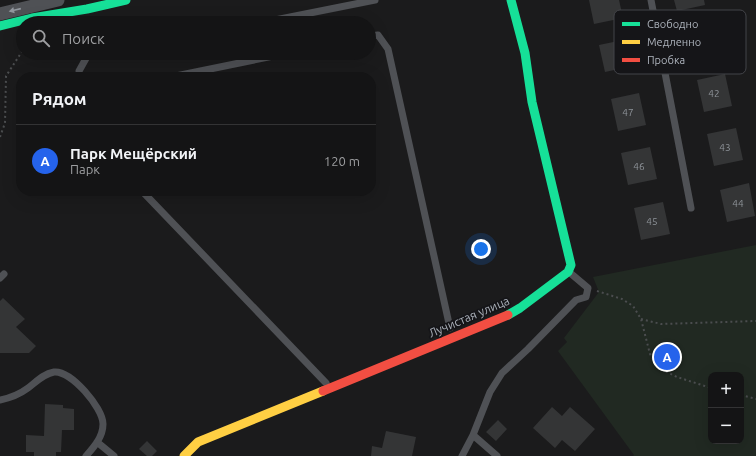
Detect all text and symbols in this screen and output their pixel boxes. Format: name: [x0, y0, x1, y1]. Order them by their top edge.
one-way arrow: [9, 7, 21, 13]
legend: [614, 10, 746, 74]
search box: [16, 16, 376, 60]
text: Свободно: [647, 18, 698, 30]
icon: search: [30, 27, 52, 49]
text: Поиск: [62, 30, 105, 47]
text: Медленно: [647, 36, 701, 48]
text: Пробка: [647, 54, 685, 66]
house number: 42: [708, 88, 720, 99]
text: Рядом: [32, 89, 87, 108]
house number: 47: [622, 107, 634, 118]
house number: 43: [719, 142, 731, 153]
text: Парк Мещёрский: [70, 145, 197, 162]
text: A: [40, 154, 50, 168]
text: 120 m: [324, 154, 360, 168]
house number: 46: [633, 161, 645, 172]
text: Парк: [70, 162, 100, 176]
house number: 44: [732, 198, 744, 209]
house number: 45: [646, 216, 658, 227]
your location: [471, 239, 491, 259]
street label: Лучистая улица: [426, 294, 511, 339]
pin: A: [654, 342, 680, 372]
map controls: [708, 372, 744, 444]
button: +: [708, 372, 744, 408]
button: −: [708, 408, 744, 444]

